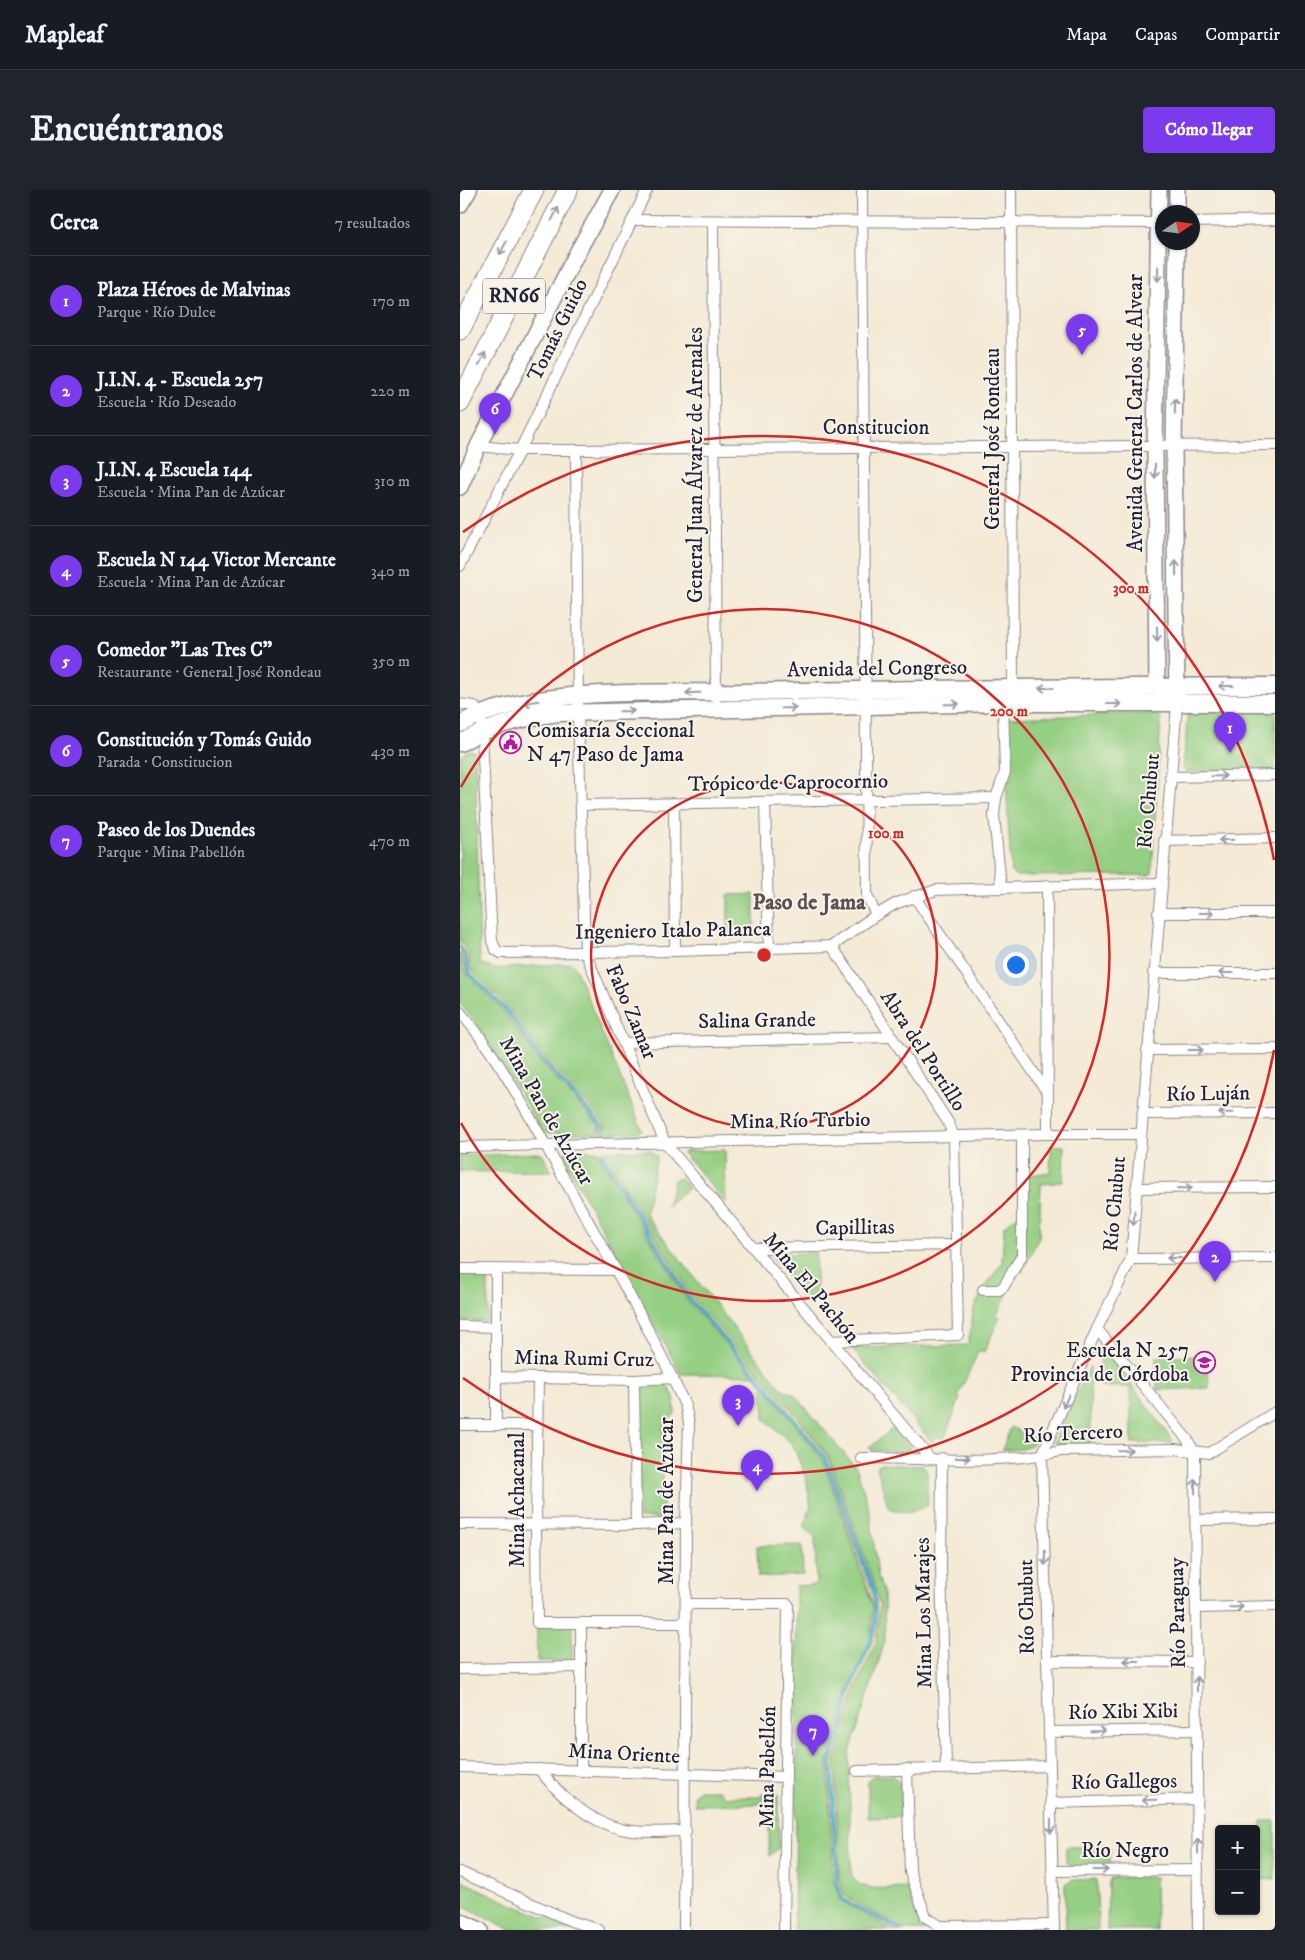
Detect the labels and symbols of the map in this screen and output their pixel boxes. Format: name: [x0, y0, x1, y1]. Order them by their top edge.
north arrow: [1155, 205, 1200, 250]
one-way arrow: [550, 207, 560, 222]
one-way arrow: [498, 241, 508, 256]
one-way arrow: [1154, 265, 1163, 281]
street label: Tomás Guido: [522, 274, 594, 386]
street label: Avenida General Carlos de Alvear: [1123, 274, 1149, 552]
road number: RN66: [483, 278, 545, 314]
pin: 5: [1066, 314, 1098, 355]
street label: General Juan Álvarez de Arenales: [681, 327, 709, 603]
street label: General José Rondeau: [980, 348, 1006, 530]
one-way arrow: [477, 352, 487, 367]
pin: 6: [479, 393, 511, 434]
one-way arrow: [1170, 398, 1180, 414]
street label: Constitucion: [823, 415, 929, 441]
one-way arrow: [1150, 462, 1160, 479]
one-way arrow: [1171, 560, 1181, 576]
text: 300 m: [1113, 579, 1150, 598]
one-way arrow: [1152, 625, 1162, 641]
street label: Avenida del Congreso: [787, 654, 967, 684]
one-way arrow: [1219, 681, 1235, 691]
one-way arrow: [1039, 683, 1055, 693]
one-way arrow: [685, 688, 702, 698]
one-way arrow: [523, 697, 539, 707]
one-way arrow: [1106, 699, 1122, 709]
one-way arrow: [943, 700, 959, 709]
text: 200 m: [990, 702, 1029, 721]
one-way arrow: [780, 703, 797, 713]
one-way arrow: [618, 706, 634, 716]
pin: 1: [1214, 712, 1246, 753]
place label: Comisaría Seccional N 47 Paso de Jama: [527, 718, 695, 768]
public building icon: Comisaría Seccional N 47 Paso de Jama: [499, 731, 523, 755]
street label: Río Chubut: [1132, 752, 1166, 850]
street label: Trópico de Caprocornio: [688, 768, 888, 798]
one-way arrow: [1210, 771, 1226, 781]
text: 100 m: [868, 824, 905, 843]
one-way arrow: [1219, 835, 1235, 844]
district label: Paso de Jama: [752, 889, 866, 916]
one-way arrow: [1198, 908, 1215, 918]
street label: Ingeniero Italo Palanca: [575, 916, 771, 946]
centre of rings: [755, 946, 773, 964]
your location: [1003, 952, 1029, 978]
street label: Fabo Zamar: [599, 961, 663, 1064]
one-way arrow: [1219, 968, 1235, 978]
street label: Abra del Portillo: [874, 986, 972, 1116]
street label: Salina Grande: [698, 1007, 816, 1035]
street label: Mina Pan de Azúcar: [493, 1032, 599, 1190]
one-way arrow: [1188, 1045, 1204, 1054]
street label: Río Luján: [1166, 1080, 1250, 1108]
street label: Mina Río Turbio: [729, 1107, 871, 1135]
one-way arrow: [1219, 1108, 1235, 1118]
street label: Río Chubut: [1098, 1155, 1132, 1253]
one-way arrow: [1176, 1183, 1193, 1193]
one-way arrow: [1130, 1209, 1139, 1225]
street label: Capillitas: [815, 1214, 895, 1242]
street label: Mina El Pachón: [757, 1227, 865, 1349]
pin: 2: [1199, 1241, 1231, 1282]
one-way arrow: [1166, 1253, 1182, 1263]
place label: Escuela N 257 Provincia de Córdoba: [1010, 1338, 1189, 1388]
street label: Mina Rumi Cruz: [514, 1345, 654, 1373]
school or university icon: Escuela N 257 Provincia de Córdoba: [1193, 1351, 1217, 1375]
pin: 3: [722, 1385, 754, 1426]
one-way arrow: [1060, 1393, 1070, 1408]
street label: Mina Pan de Azúcar: [654, 1417, 680, 1585]
street label: Río Tercero: [1022, 1418, 1124, 1450]
street label: Mina Achacanal: [505, 1432, 531, 1568]
one-way arrow: [1116, 1445, 1132, 1455]
pin: 4: [741, 1450, 773, 1491]
one-way arrow: [954, 1453, 970, 1463]
one-way arrow: [1190, 1479, 1200, 1495]
street label: Mina Los Marajes: [910, 1537, 938, 1689]
one-way arrow: [1040, 1550, 1050, 1566]
street label: Río Paraguay: [1164, 1556, 1192, 1669]
street label: Río Chubut: [1013, 1559, 1041, 1655]
one-way arrow: [1228, 1602, 1244, 1611]
one-way arrow: [1123, 1656, 1140, 1666]
one-way arrow: [1192, 1676, 1202, 1692]
street label: Río Xibi Xibi: [1068, 1698, 1178, 1726]
street label: Mina Pabellón: [754, 1706, 782, 1828]
pin: 7: [797, 1715, 829, 1756]
one-way arrow: [1089, 1726, 1105, 1736]
street label: Mina Oriente: [567, 1738, 681, 1770]
street label: Río Gallegos: [1071, 1768, 1177, 1796]
one-way arrow: [1141, 1795, 1158, 1805]
one-way arrow: [1046, 1818, 1056, 1834]
street label: Río Negro: [1081, 1838, 1169, 1864]
one-way arrow: [1193, 1839, 1203, 1855]
one-way arrow: [1092, 1865, 1108, 1875]

